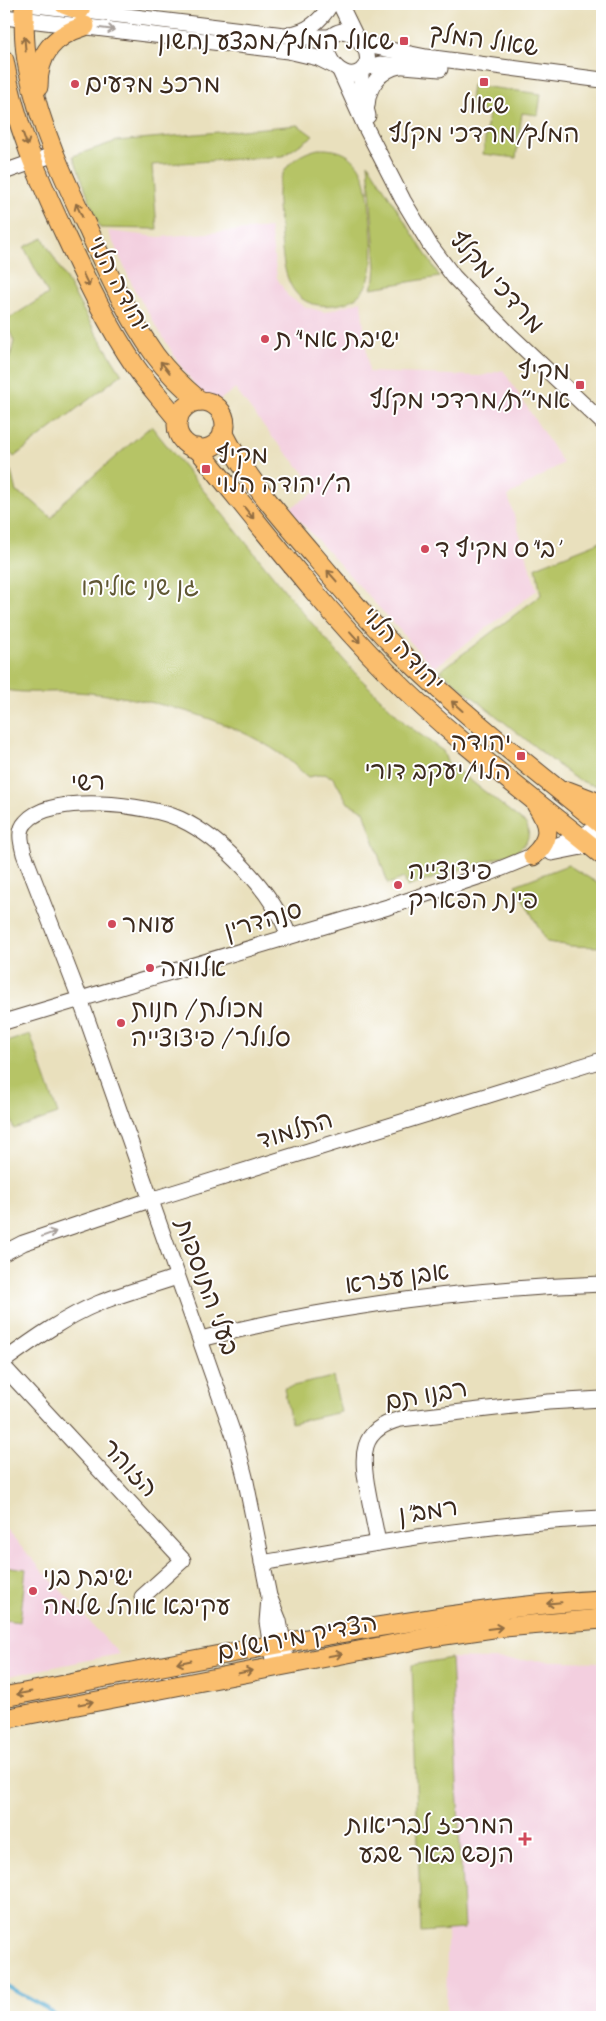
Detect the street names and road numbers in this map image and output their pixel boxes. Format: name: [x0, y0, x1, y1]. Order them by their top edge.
street label: שאול המלך: [427, 16, 541, 64]
street label: מרדכי מקלף: [442, 224, 552, 340]
street label: יהודה הלוי: [80, 230, 158, 338]
street label: יהודה הלוי: [355, 600, 451, 698]
street label: רשי: [70, 765, 106, 799]
street label: סנהדרין: [220, 893, 306, 947]
street label: התלמוד: [253, 1103, 337, 1157]
street label: בעלי התוספות: [167, 1213, 246, 1360]
street label: אבן עזרא: [343, 1255, 451, 1301]
street label: רבנו תם: [382, 1372, 470, 1418]
street label: הזוהר: [95, 1432, 165, 1504]
street label: רמב"ן: [396, 1491, 460, 1531]
street label: הצדיק מירושלים: [214, 1606, 380, 1668]

